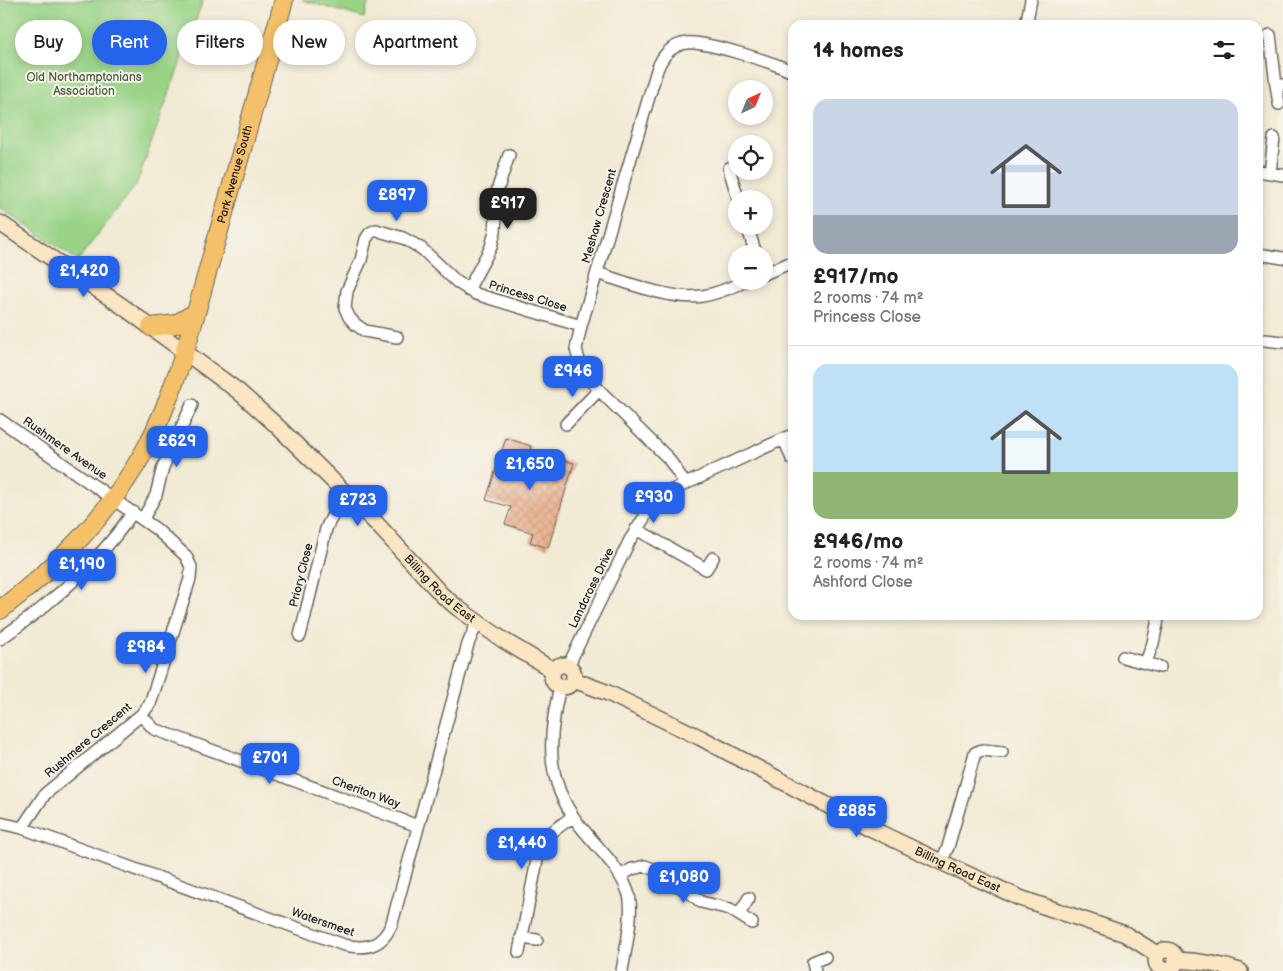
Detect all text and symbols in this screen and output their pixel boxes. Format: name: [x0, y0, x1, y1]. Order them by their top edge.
chip: Buy: [15, 20, 82, 65]
chip: Rent: [92, 20, 167, 65]
chip: Filters: [177, 20, 263, 65]
chip: New: [273, 20, 345, 65]
chip: Apartment: [355, 20, 476, 65]
icon: filters: [1210, 36, 1238, 64]
text: 14 homes: [813, 38, 904, 63]
park label: Old Northamptonians Association: [26, 70, 142, 99]
north arrow: [728, 80, 772, 125]
map controls: [728, 80, 773, 290]
street label: Park Avenue South: [214, 123, 256, 225]
icon: home: [981, 131, 1071, 221]
button: locate: [728, 135, 773, 180]
street label: Meshaw Crescent: [579, 167, 620, 265]
pin: £897: [367, 180, 427, 222]
text: £897: [378, 186, 416, 205]
pin: £917: [478, 188, 538, 230]
button: +: [728, 190, 773, 235]
text: £917: [491, 194, 525, 213]
button: −: [728, 245, 773, 290]
pin: £1,420: [43, 256, 125, 298]
text: £1,420: [60, 262, 108, 281]
text: £917/mo: [813, 264, 899, 289]
street label: Princess Close: [487, 277, 569, 316]
text: 2 rooms · 74 m²: [813, 289, 924, 308]
text: Princess Close: [813, 308, 921, 327]
pin: £946: [543, 356, 603, 398]
text: £946: [554, 362, 592, 381]
icon: home: [981, 397, 1071, 487]
street label: Rushmere Avenue: [20, 414, 110, 483]
pin: £629: [147, 426, 207, 468]
text: £629: [158, 432, 196, 451]
pin: £1,650: [489, 448, 571, 491]
text: £1,650: [505, 455, 555, 474]
pin: £930: [624, 482, 684, 524]
pin: £723: [328, 484, 388, 527]
text: £930: [635, 488, 673, 507]
text: £723: [339, 491, 377, 510]
text: £946/mo: [813, 529, 903, 554]
street label: Priory Close: [286, 542, 317, 609]
street label: Landcross Drive: [566, 546, 617, 631]
pin: £1,190: [41, 548, 123, 591]
street label: Billing Road East: [401, 552, 478, 626]
text: 2 rooms · 74 m²: [813, 554, 924, 573]
text: £1,190: [59, 555, 105, 574]
text: Ashford Close: [813, 573, 913, 592]
pin: £984: [116, 632, 176, 674]
text: £984: [127, 638, 165, 657]
street label: Rushmere Crescent: [42, 699, 135, 781]
pin: £701: [240, 742, 300, 785]
text: £701: [252, 749, 288, 768]
street label: Cheriton Way: [330, 773, 403, 812]
pin: £885: [827, 796, 887, 838]
text: £885: [838, 802, 876, 821]
pin: £1,440: [481, 828, 563, 870]
text: £1,440: [497, 834, 547, 853]
street label: Billing Road East: [912, 843, 1003, 896]
pin: £1,080: [643, 862, 725, 904]
text: £1,080: [659, 868, 709, 887]
street label: Watersmeet: [289, 905, 357, 940]

